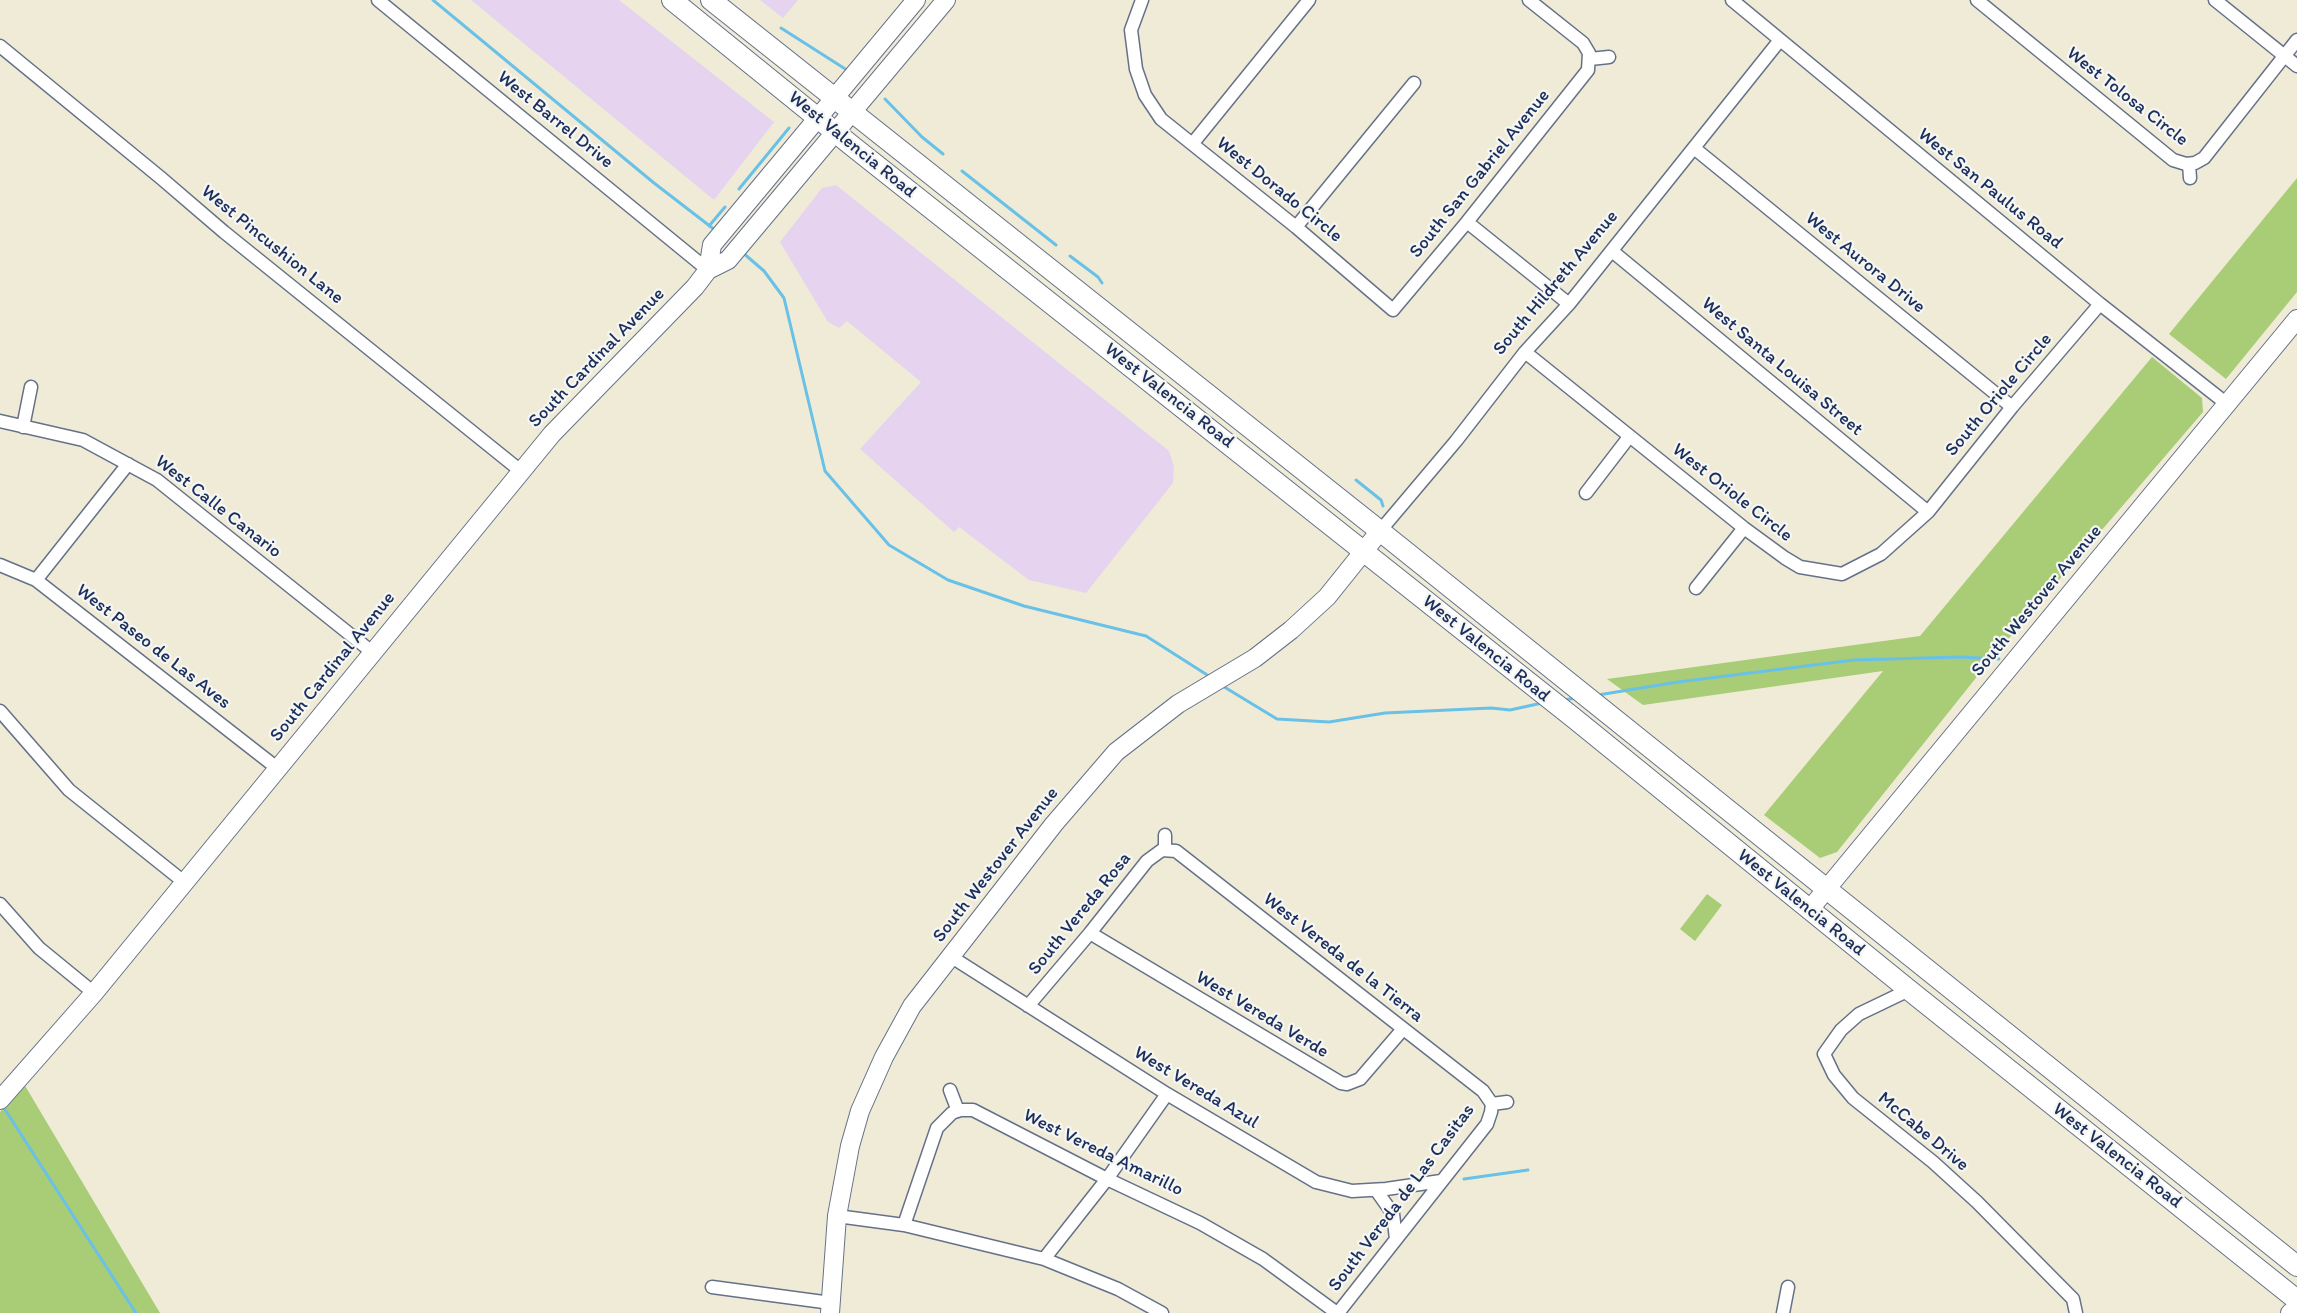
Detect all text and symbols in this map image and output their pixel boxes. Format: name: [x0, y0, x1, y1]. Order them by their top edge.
street label: West Tolosa Circle: [2062, 42, 2192, 152]
street label: West Barrel Drive: [492, 66, 618, 174]
street label: South San Gabriel Avenue: [1405, 85, 1555, 263]
street label: West Valencia Road: [783, 86, 921, 204]
street label: West San Paulus Road: [1913, 123, 2067, 255]
street label: West Dorado Circle: [1211, 132, 1347, 248]
street label: West Pincushion Lane: [196, 180, 348, 310]
street label: South Hildreth Avenue: [1489, 206, 1623, 360]
street label: West Aurora Drive: [1800, 207, 1930, 319]
street label: South Cardinal Avenue: [524, 283, 670, 433]
street label: West Santa Louisa Street: [1697, 293, 1867, 441]
street label: South Oriole Circle: [1941, 329, 2057, 461]
street label: West Valencia Road: [1100, 338, 1238, 454]
street label: West Oriole Circle: [1667, 439, 1797, 547]
street label: West Calle Canario: [150, 450, 286, 564]
street label: South Westover Avenue: [1967, 521, 2107, 681]
street label: West Paseo de Las Aves: [71, 579, 235, 715]
street label: South Cardinal Avenue: [266, 587, 400, 747]
street label: West Valencia Road: [1417, 590, 1555, 708]
street label: South Westover Avenue: [928, 783, 1064, 947]
street label: West Valencia Road: [1732, 844, 1870, 962]
street label: South Vereda Rosa: [1024, 848, 1136, 980]
street label: West Vereda de la Tierra: [1258, 888, 1428, 1028]
street label: West Vereda Verde: [1191, 966, 1333, 1064]
street label: West Vereda Azul: [1129, 1042, 1263, 1134]
street label: McCabe Drive: [1873, 1087, 1973, 1177]
street label: West Valencia Road: [2048, 1098, 2186, 1214]
street label: South Vereda de Las Casitas: [1324, 1100, 1480, 1296]
street label: West Vereda Amarillo: [1019, 1104, 1187, 1202]

